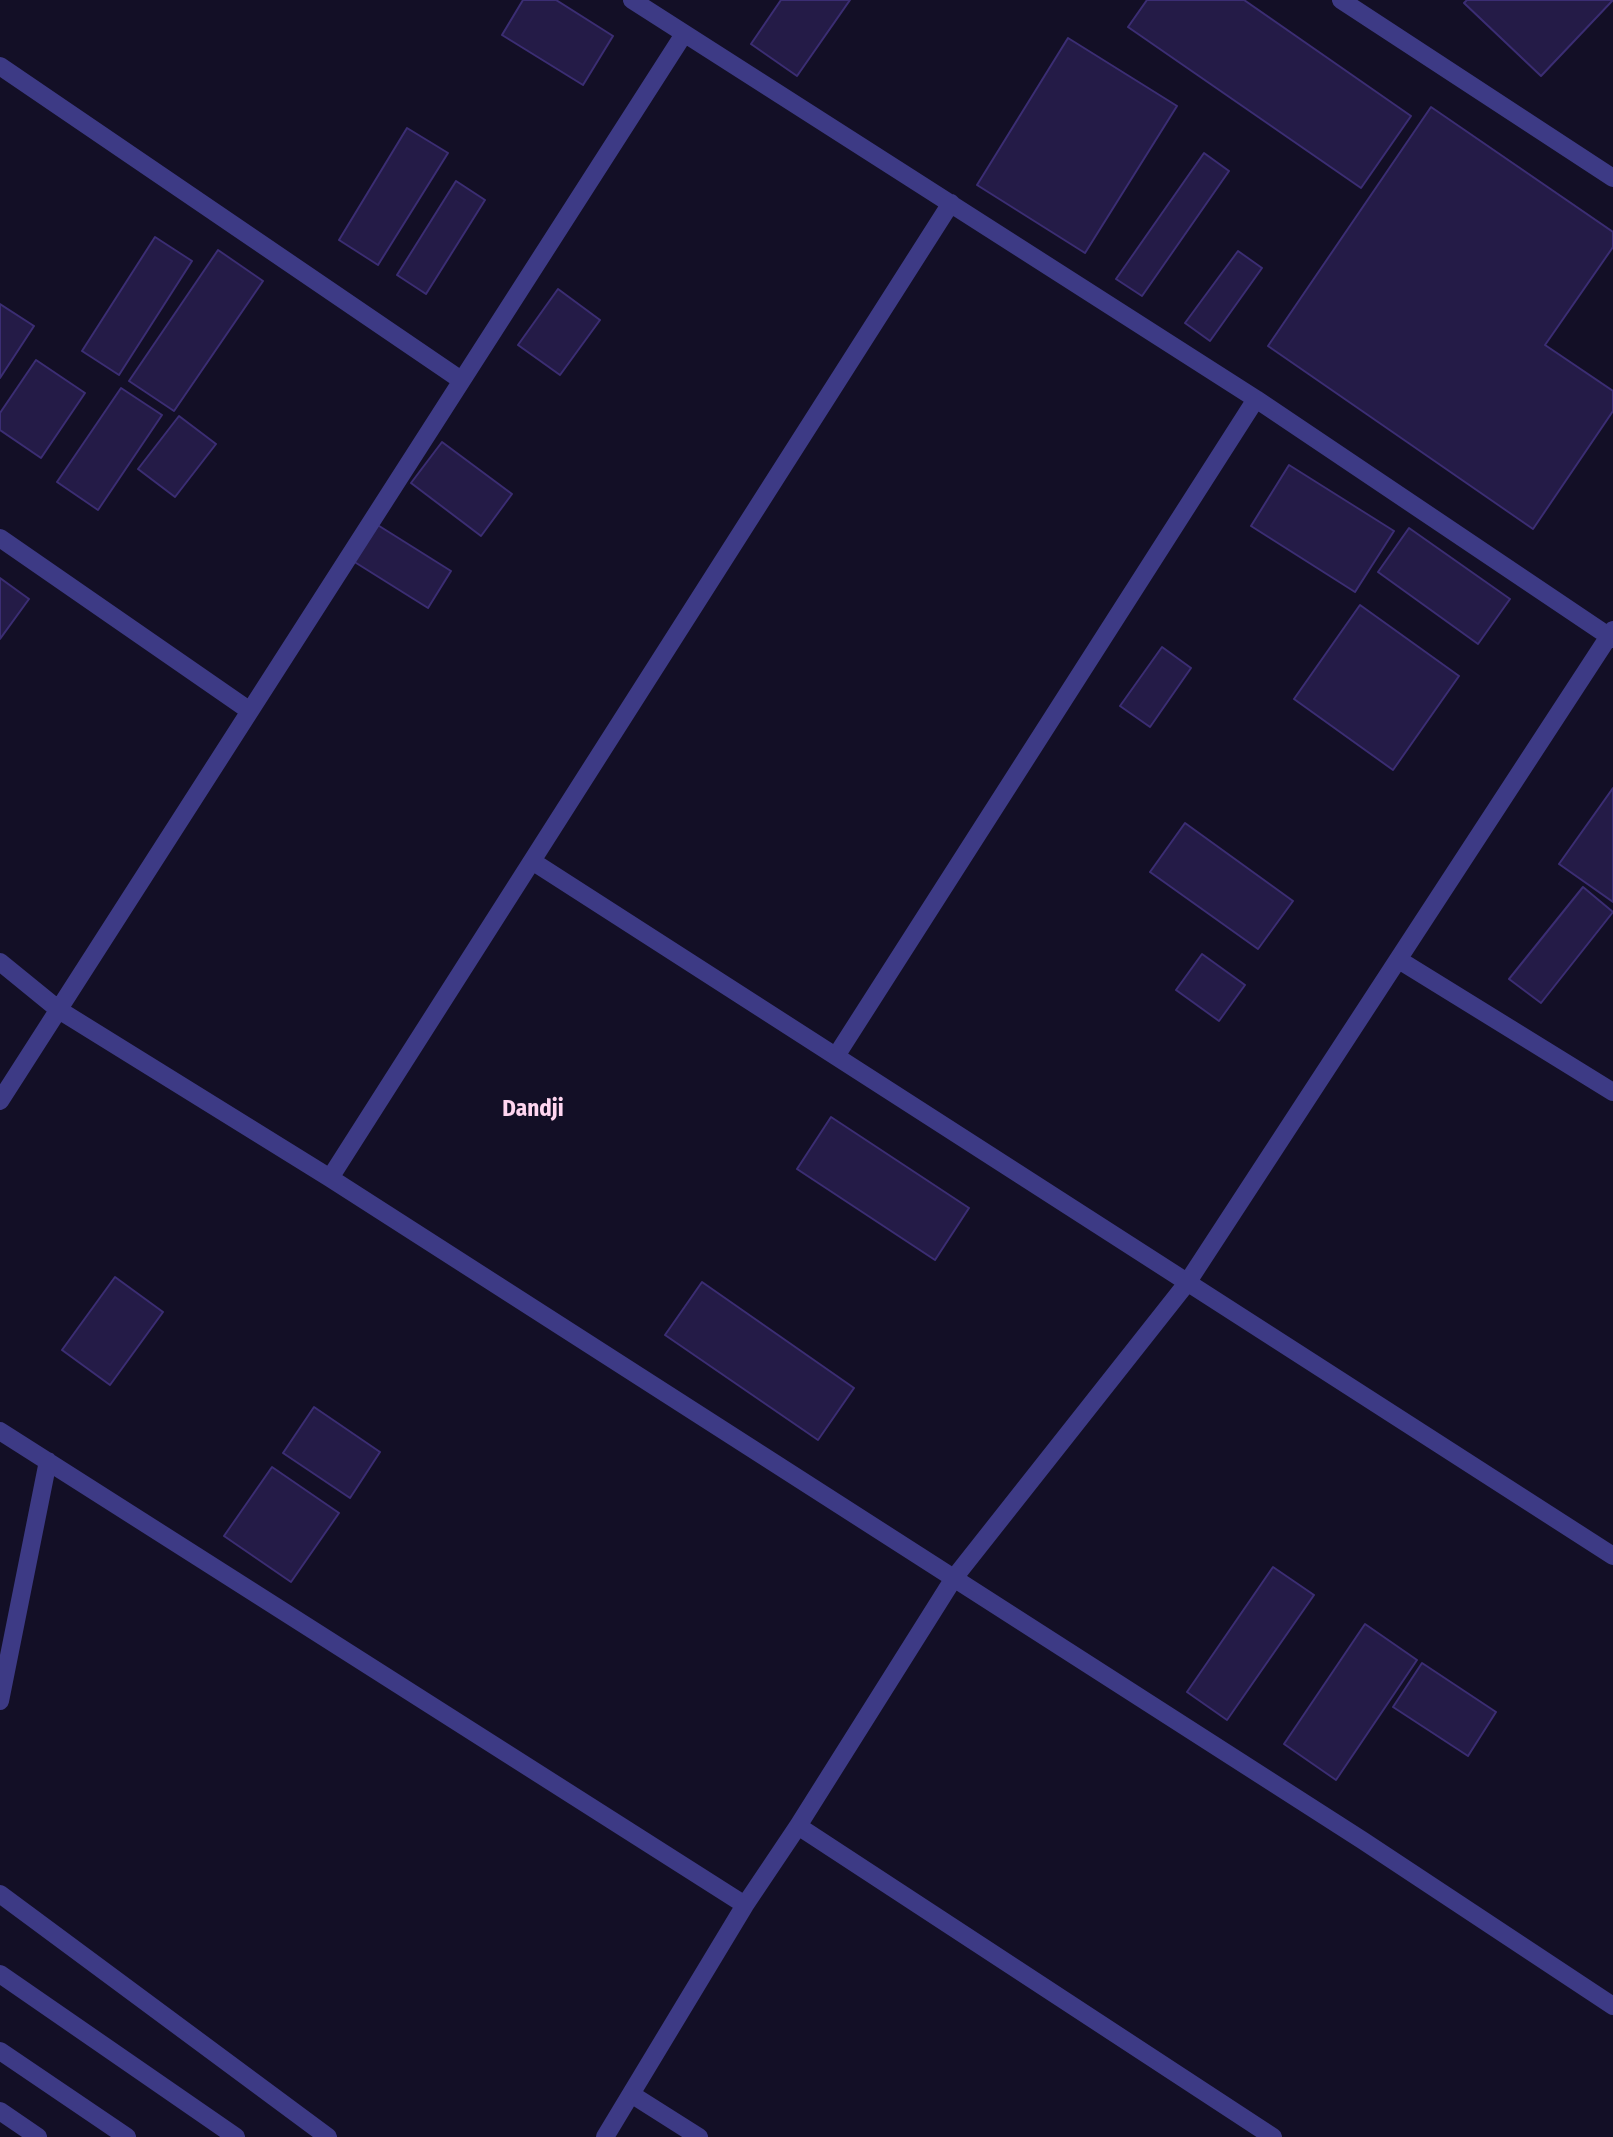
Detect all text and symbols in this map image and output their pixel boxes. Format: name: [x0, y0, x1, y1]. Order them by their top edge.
district label: Dandji: [502, 1096, 564, 1124]

